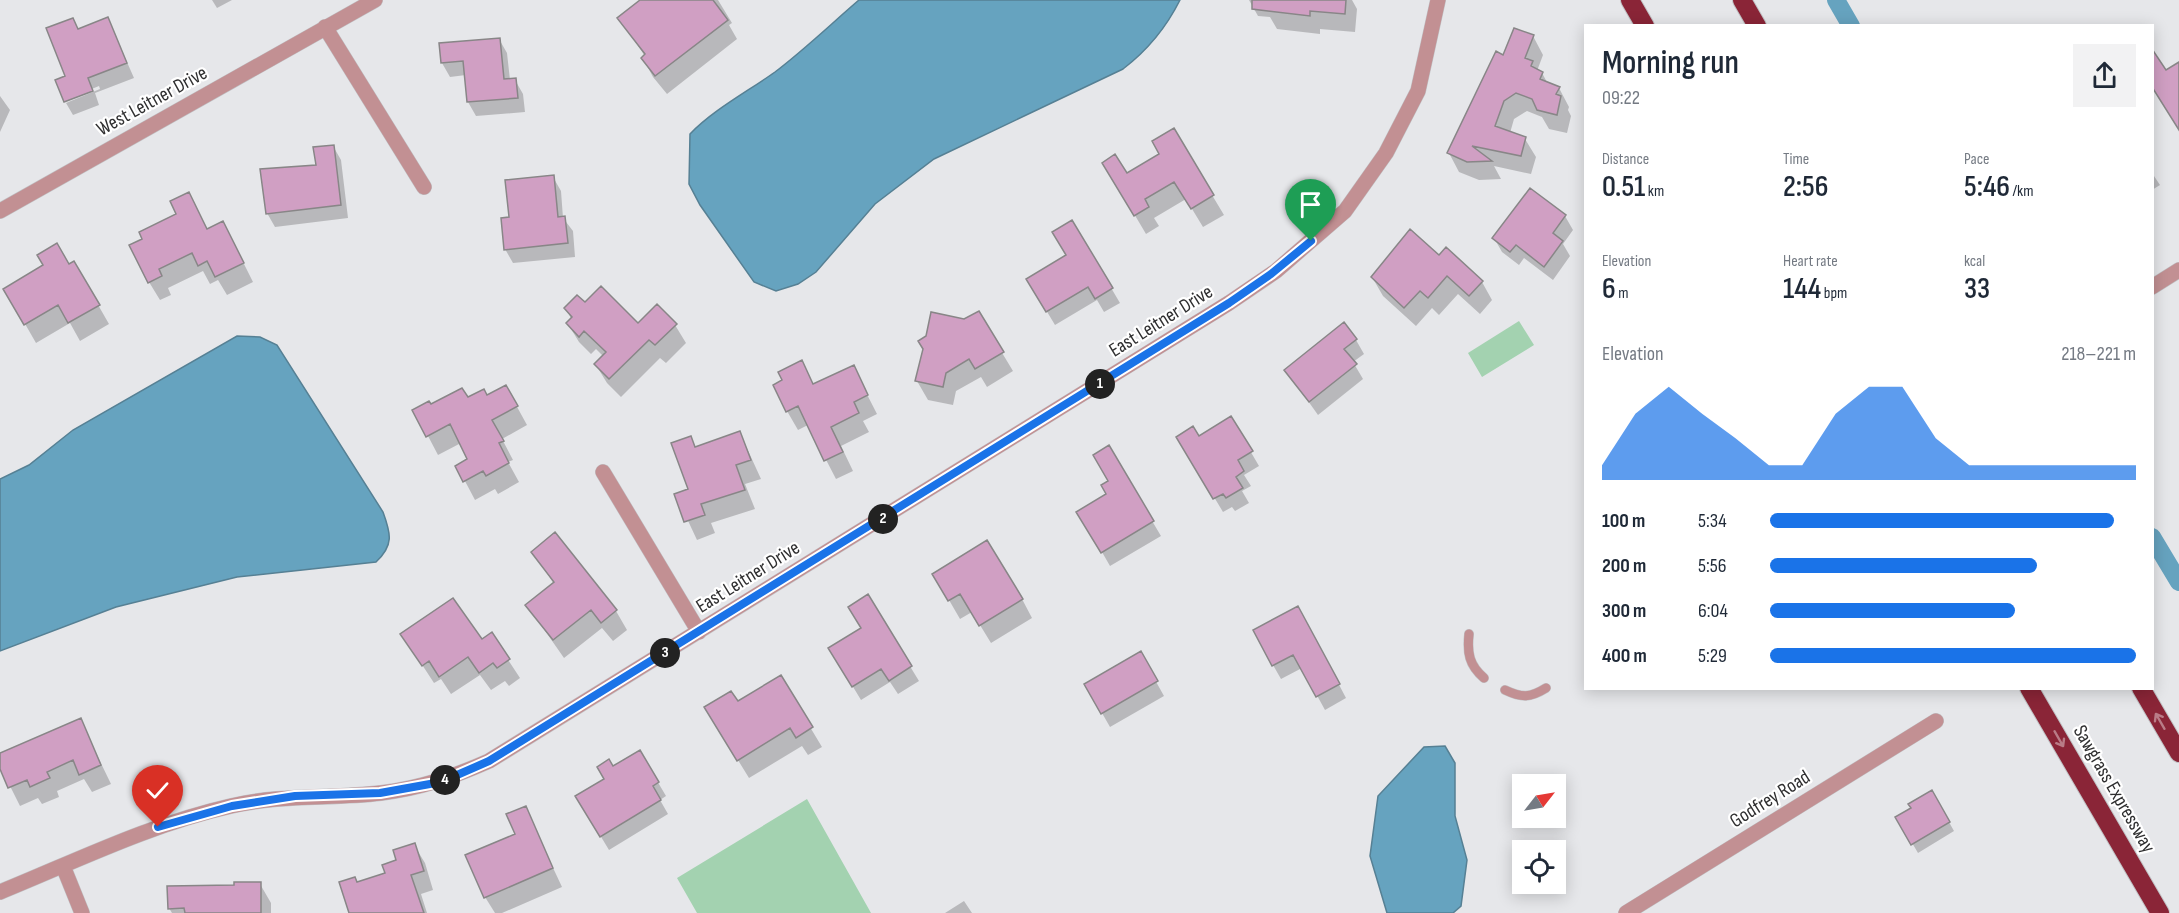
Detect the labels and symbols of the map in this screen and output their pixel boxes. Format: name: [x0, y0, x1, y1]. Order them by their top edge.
street label: West Leitner Drive: [93, 61, 211, 141]
pin: [1285, 179, 1336, 241]
street label: East Leitner Drive: [1105, 280, 1217, 362]
pin: 1: [1085, 369, 1115, 399]
pin: 2: [868, 504, 898, 534]
street label: East Leitner Drive: [692, 536, 804, 618]
pin: 3: [650, 638, 680, 668]
one-way arrow: [2154, 713, 2166, 730]
street label: Sawgrass Expressway: [2068, 721, 2160, 857]
one-way arrow: [2053, 730, 2065, 747]
pin: [132, 765, 183, 827]
pin: 4: [430, 765, 460, 795]
street label: Godfrey Road: [1725, 765, 1815, 833]
north arrow: [1512, 774, 1566, 828]

